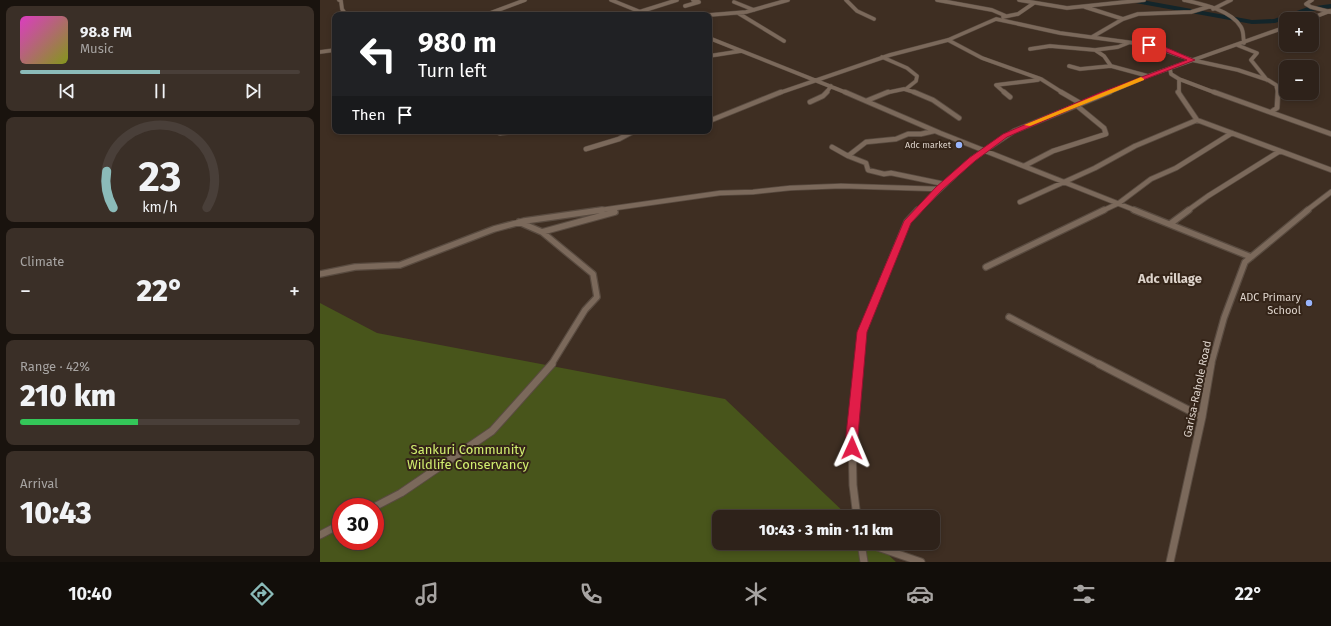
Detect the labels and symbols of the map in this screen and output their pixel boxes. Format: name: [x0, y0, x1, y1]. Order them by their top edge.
pin: [1132, 28, 1166, 62]
place label: Adc market: [905, 140, 952, 150]
marker: Adc market: [954, 140, 964, 150]
district label: Adc village: [1137, 271, 1202, 286]
place label: ADC Primary School: [1240, 291, 1302, 317]
marker: ADC Primary School: [1304, 298, 1314, 308]
street label: Garisa-Rahole Road: [1181, 340, 1214, 439]
position arrow: [831, 427, 873, 469]
park label: Sankuri Community Wildlife Conservancy: [407, 442, 530, 472]
speed limit sign: 30: [332, 498, 384, 550]

